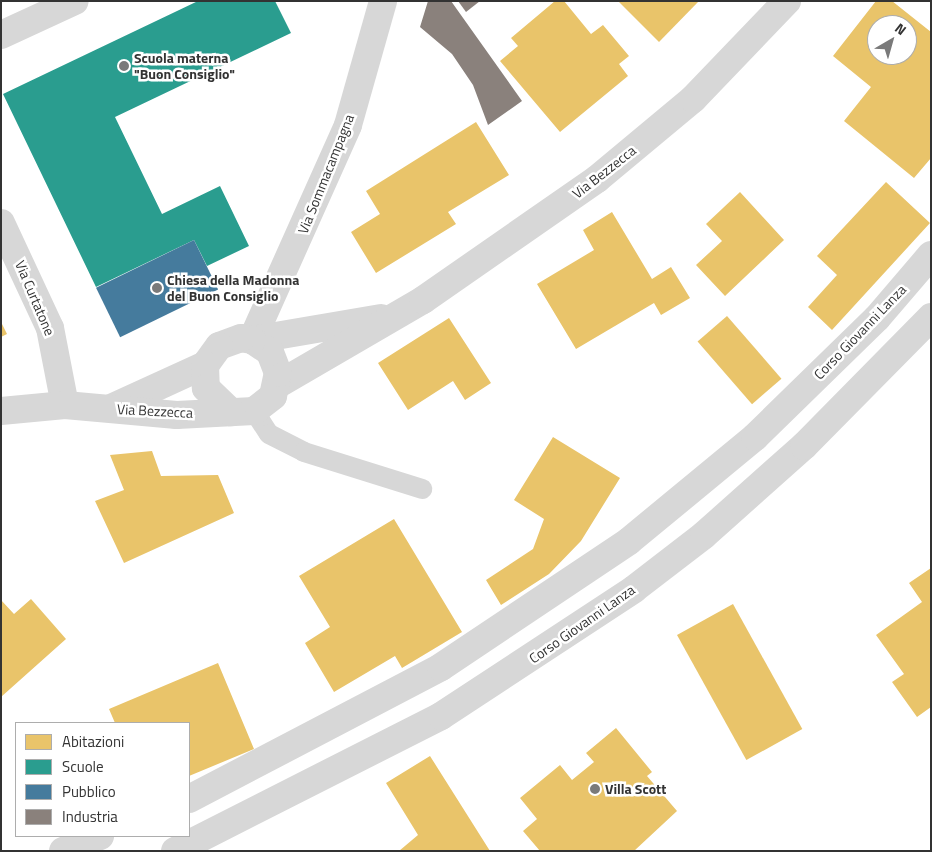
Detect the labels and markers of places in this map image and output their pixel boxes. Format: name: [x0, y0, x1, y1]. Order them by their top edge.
place label: Scuola materna "Buon Consiglio": [134, 50, 235, 82]
marker: Scuola materna "Buon Consiglio": [118, 60, 130, 72]
place label: Chiesa della Madonna del Buon Consiglio: [167, 272, 299, 304]
marker: Chiesa della Madonna del Buon Consiglio: [151, 282, 163, 294]
place label: Villa Scott: [605, 781, 666, 797]
marker: Villa Scott: [589, 783, 601, 795]

